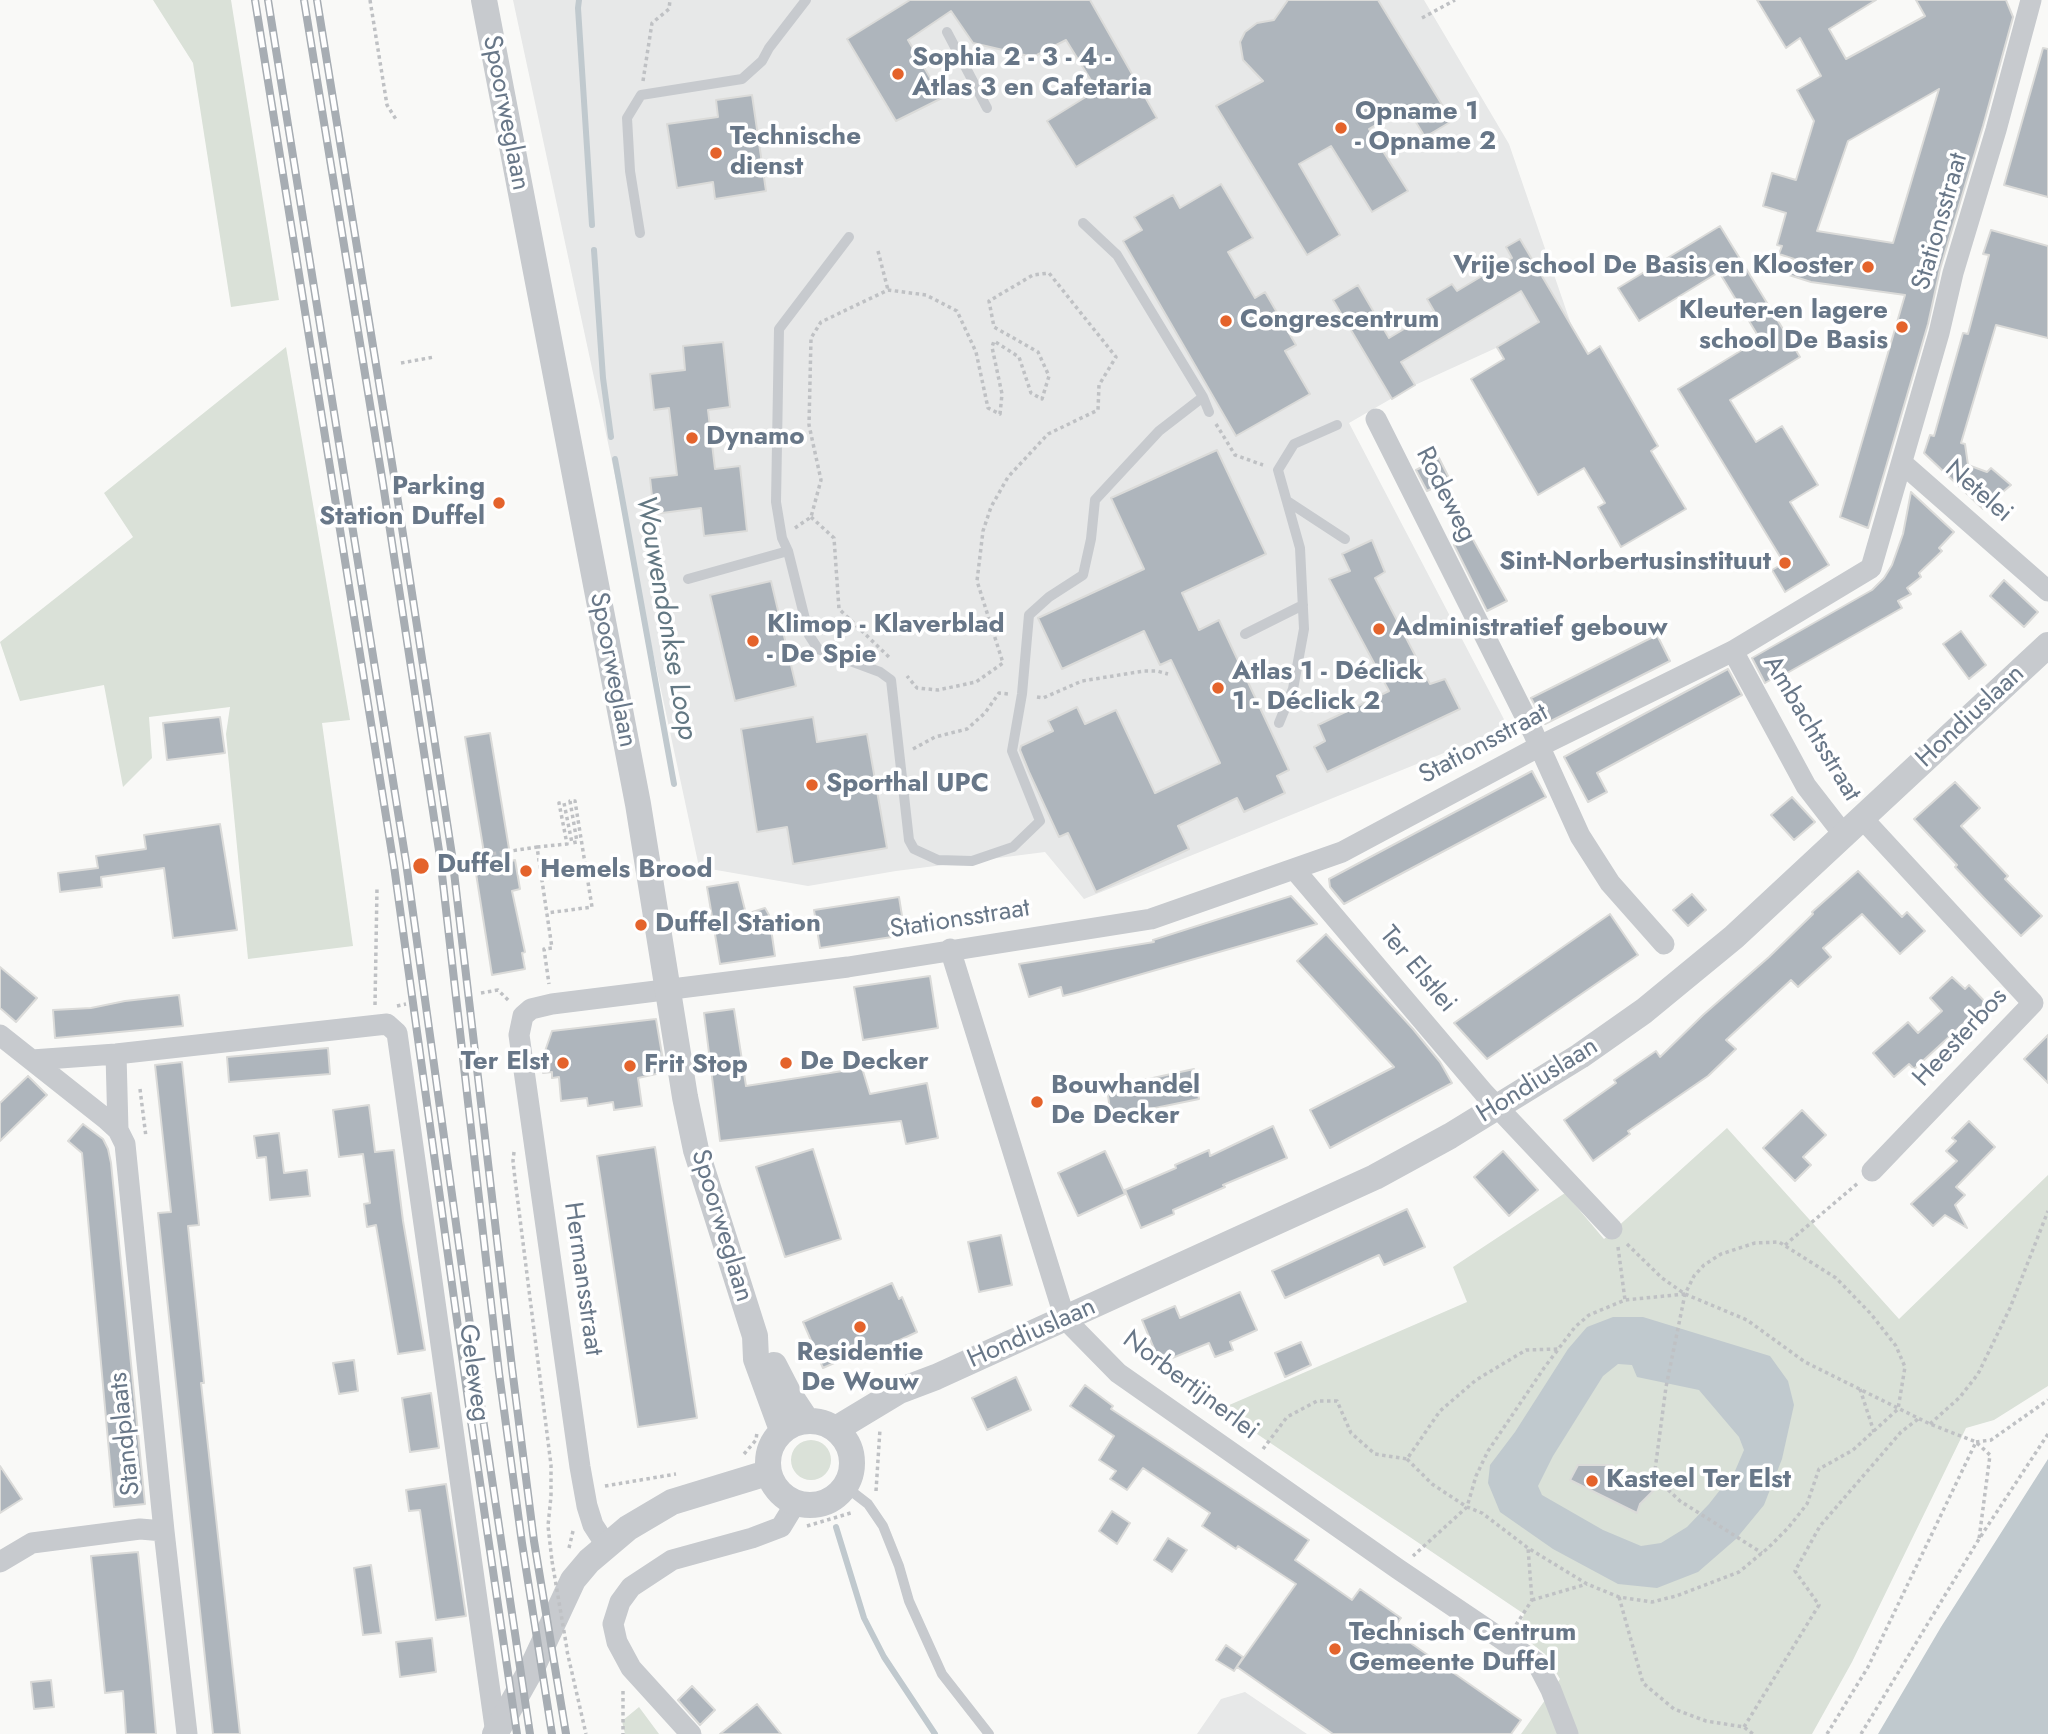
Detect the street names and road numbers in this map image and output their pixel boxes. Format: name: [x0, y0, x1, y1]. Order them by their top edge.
street label: Spoorweglaan: [475, 33, 535, 193]
street label: Stationsstraat: [1907, 150, 1975, 294]
street label: Rodeweg: [1408, 442, 1482, 548]
street label: Netelei: [1938, 454, 2018, 530]
street label: Spoorweglaan: [582, 590, 642, 750]
street label: Ambachtsstraat: [1755, 650, 1867, 808]
street label: Hondiuslaan: [1910, 659, 2032, 775]
street label: Stationsstraat: [1414, 698, 1554, 792]
street label: Stationsstraat: [888, 894, 1032, 946]
street label: Ter Elstlei: [1372, 921, 1462, 1019]
street label: Heesterbos: [1907, 982, 2015, 1094]
street label: Hondiuslaan: [1472, 1032, 1604, 1130]
street label: Spoorweglaan: [683, 1146, 759, 1306]
street label: Hermansstraat: [556, 1200, 608, 1358]
street label: Hondiuslaan: [963, 1292, 1101, 1376]
street label: Geleweg: [451, 1322, 495, 1424]
street label: Norbertijnerlei: [1116, 1325, 1264, 1447]
street label: Standplaats: [104, 1371, 148, 1497]

